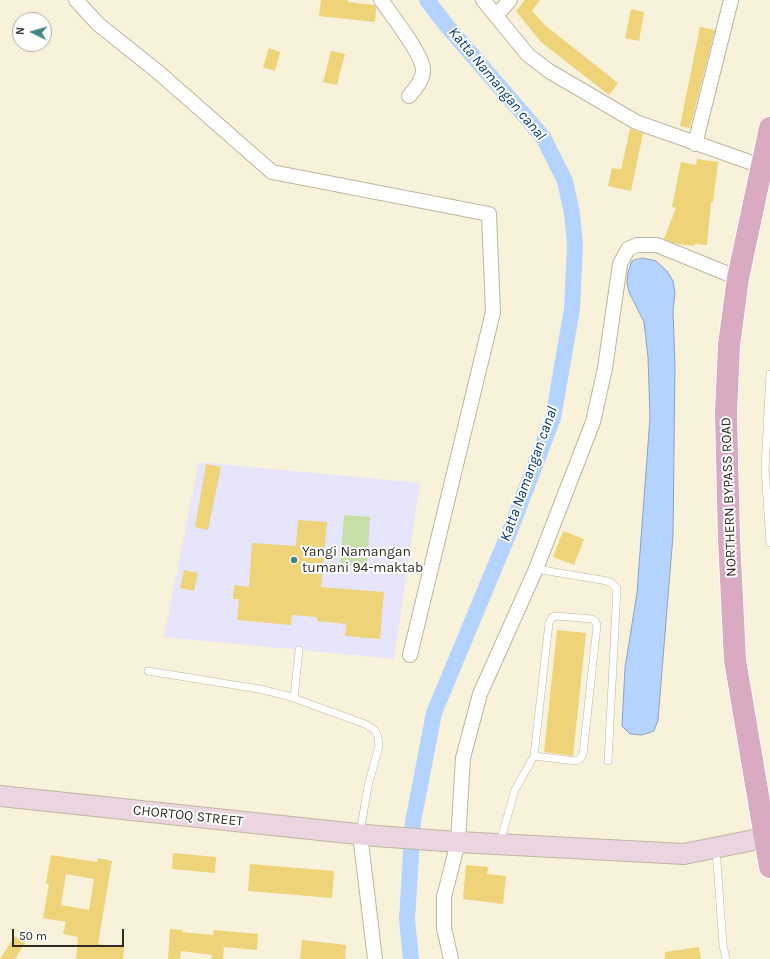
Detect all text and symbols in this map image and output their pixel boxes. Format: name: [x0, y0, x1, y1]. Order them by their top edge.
north arrow: [12, 12, 52, 52]
water label: Katta Namangan canal: [444, 24, 550, 144]
text: N: [14, 27, 27, 36]
water label: Katta Namangan canal: [496, 404, 562, 544]
street label: NORTHERN BYPASS ROAD: [718, 417, 740, 577]
place label: Yangi Namangan tumani 94-maktab: [302, 544, 423, 576]
marker: Yangi Namangan tumani 94-maktab: [289, 555, 299, 565]
street label: CHORTOQ STREET: [132, 802, 244, 830]
scale bar: [14, 921, 126, 947]
text: 50 m: [19, 929, 47, 943]

